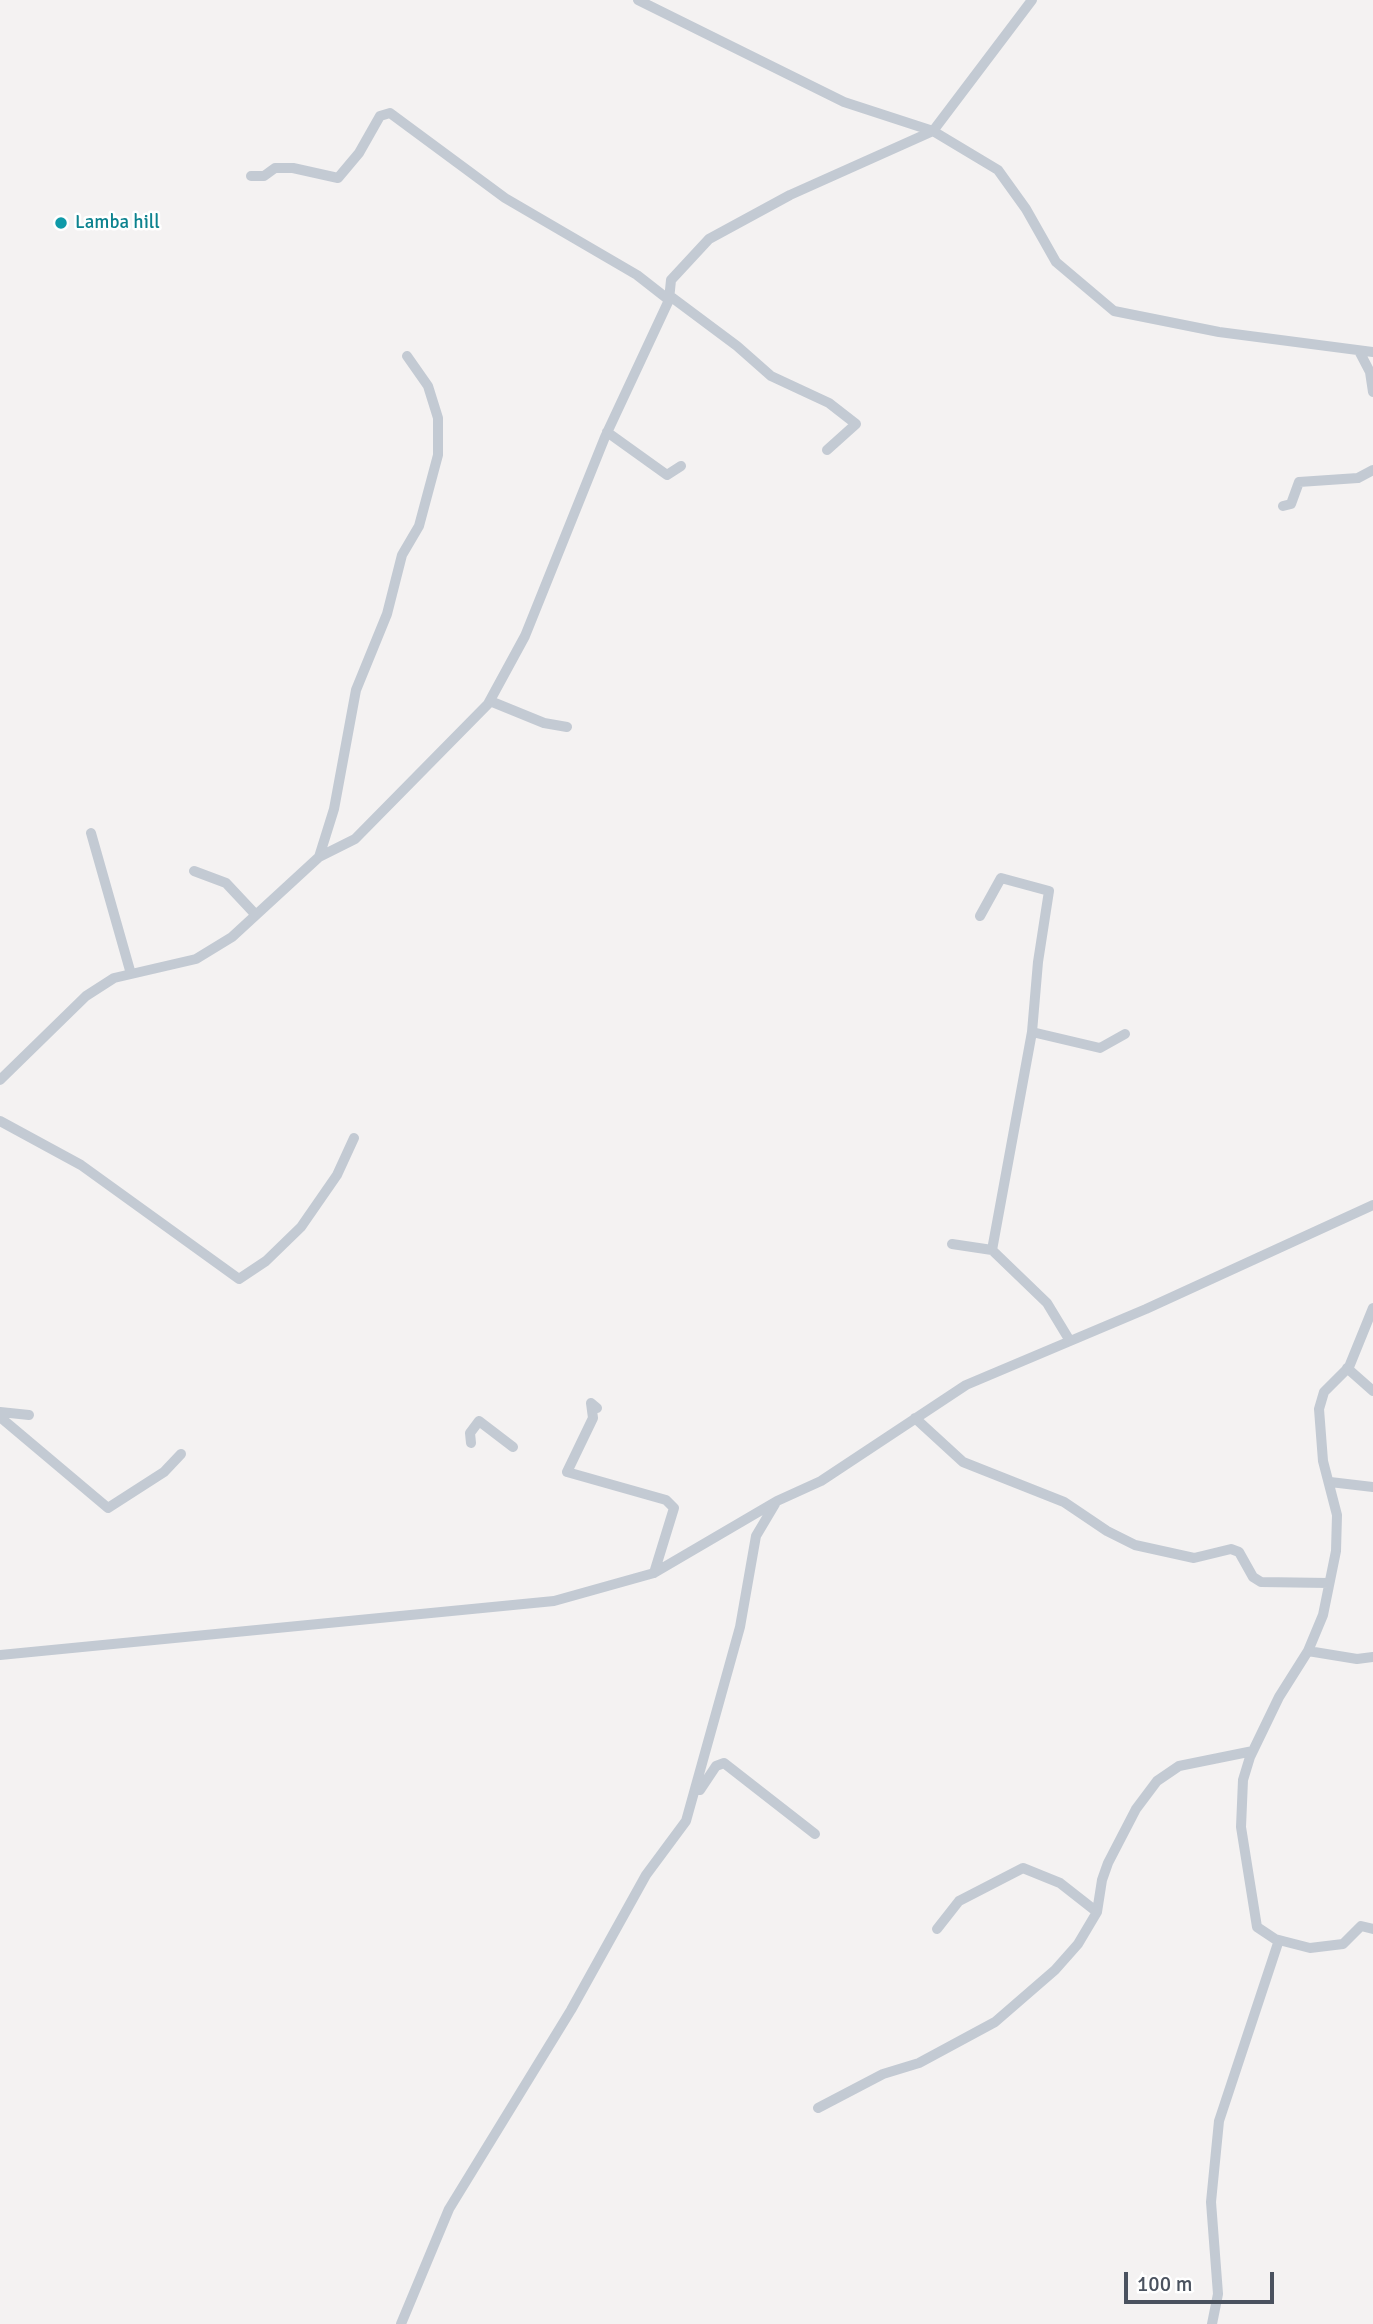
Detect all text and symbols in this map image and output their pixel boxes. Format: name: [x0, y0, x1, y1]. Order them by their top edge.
place label: Lamba hill: [75, 212, 160, 234]
marker: Lamba hill: [53, 215, 69, 231]
scale bar: [1128, 2258, 1278, 2302]
text: 100 m: [1137, 2271, 1192, 2297]

